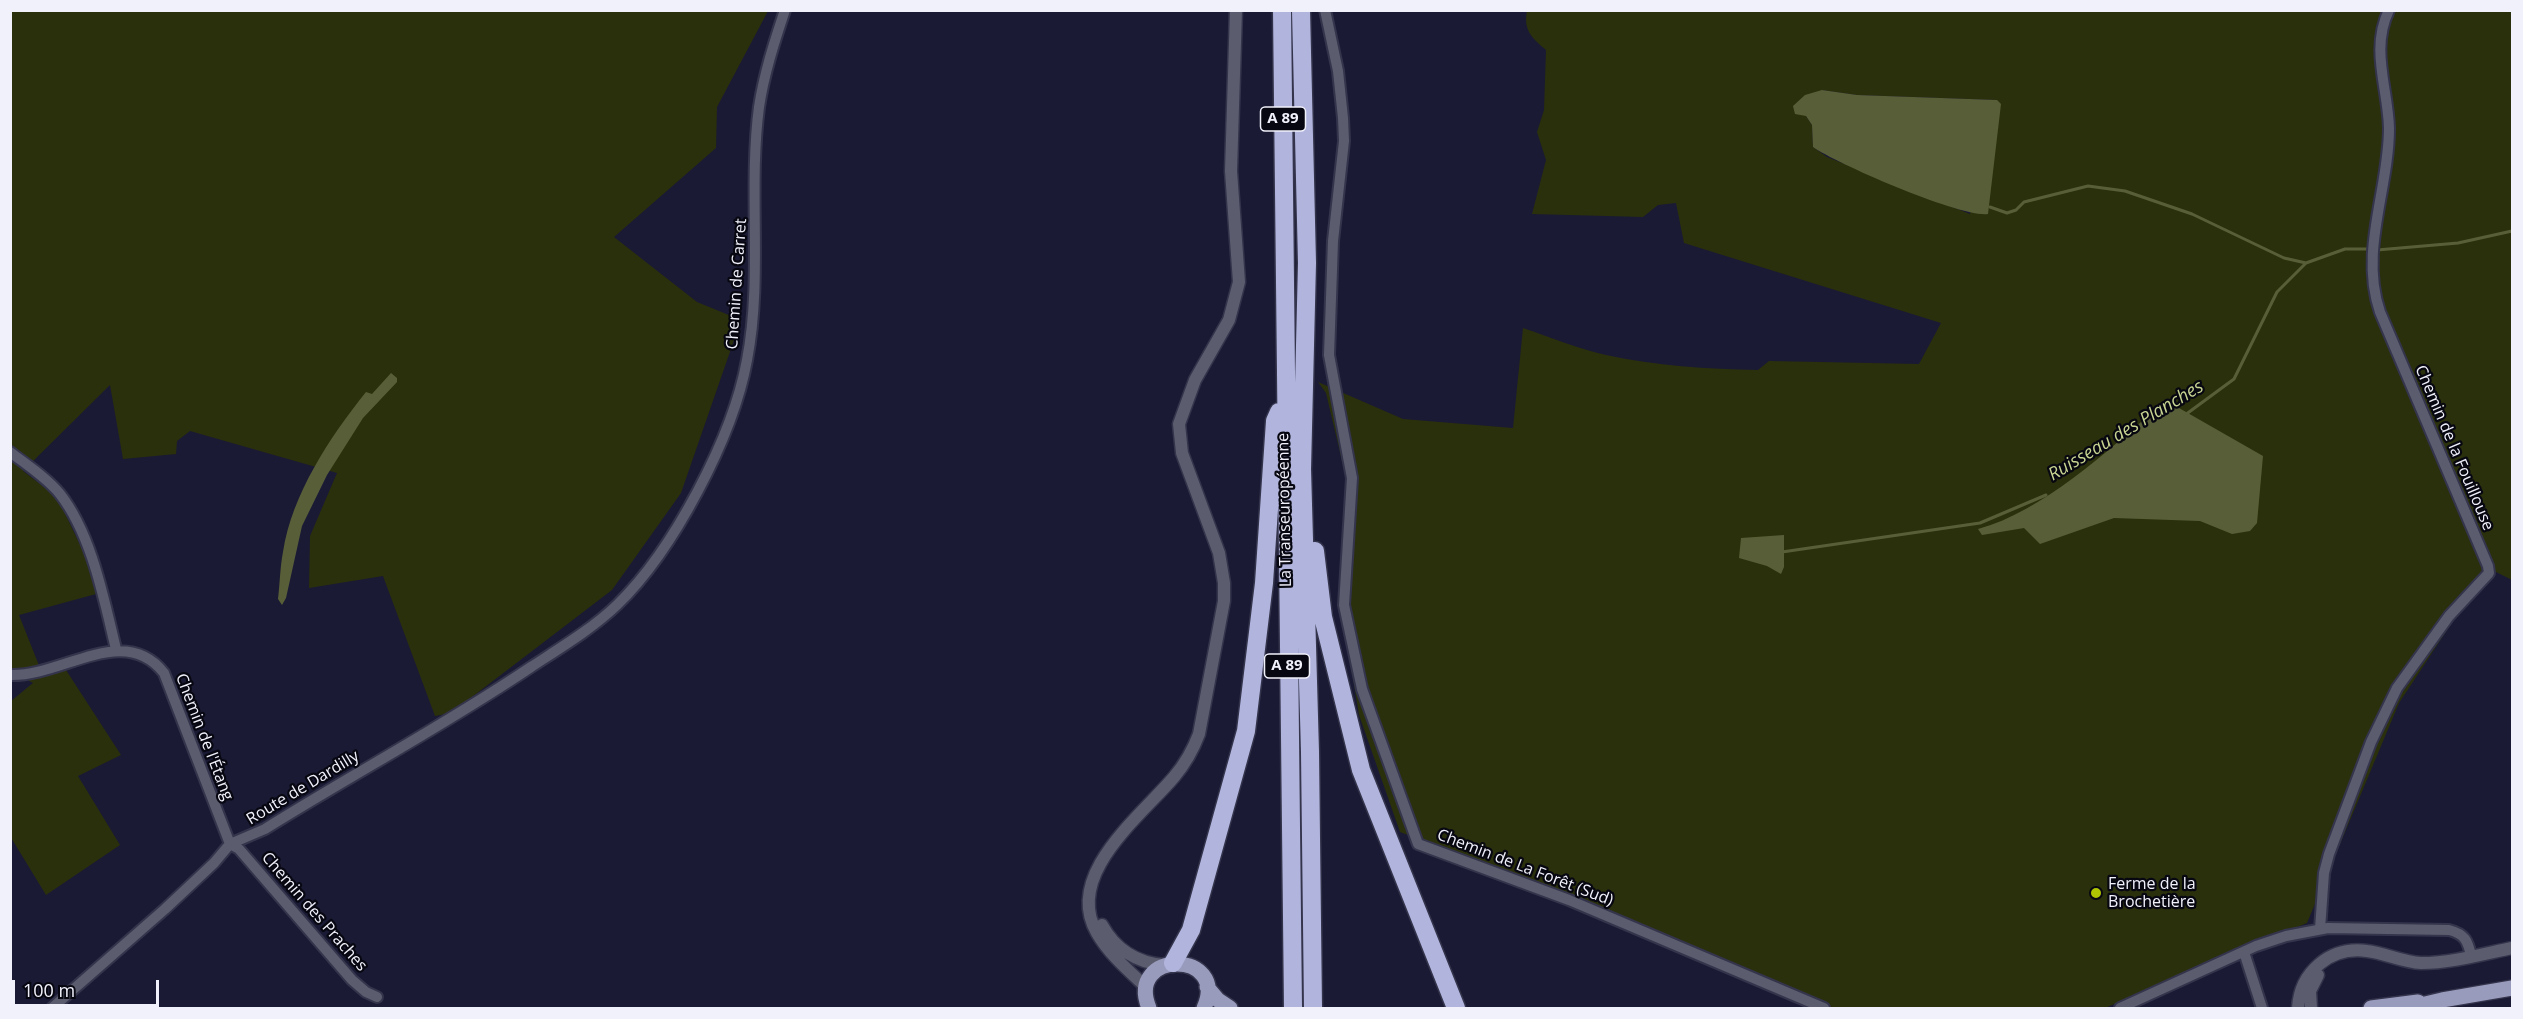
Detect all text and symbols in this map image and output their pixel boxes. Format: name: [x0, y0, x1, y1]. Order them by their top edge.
road number: A 89: [1260, 107, 1306, 131]
street label: Chemin de Carret: [723, 218, 751, 350]
street label: Chemin de la Fouillouse: [2410, 363, 2498, 533]
water label: Ruisseau des Planches: [2044, 376, 2208, 486]
street label: La Transeuropéenne: [1274, 433, 1296, 587]
road number: A 89: [1264, 654, 1310, 678]
street label: Chemin de l'Étang: [171, 671, 237, 803]
street label: Route de Dardilly: [243, 747, 363, 829]
street label: Chemin de La Forêt (Sud): [1434, 826, 1616, 910]
street label: Chemin des Praches: [257, 849, 371, 975]
place label: Ferme de la Brochetière: [2108, 874, 2196, 912]
marker: Ferme de la Brochetière: [2089, 886, 2103, 900]
scale bar: [15, 968, 162, 1006]
text: 100 m: [23, 978, 75, 1002]

